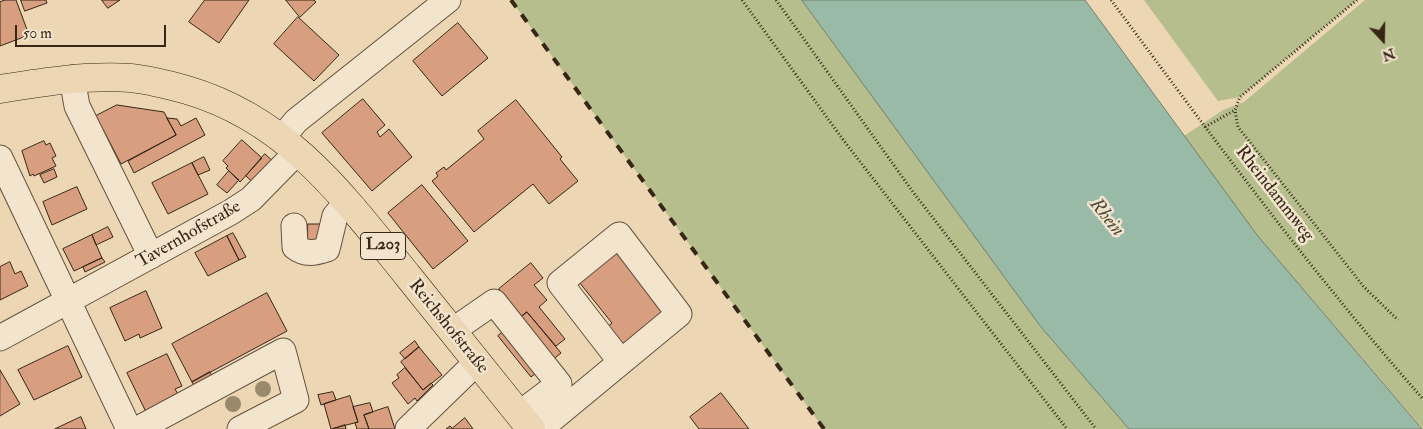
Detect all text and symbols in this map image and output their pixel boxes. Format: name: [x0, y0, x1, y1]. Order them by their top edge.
scale bar: [18, 15, 169, 47]
north arrow: [1358, 15, 1408, 65]
text: 50 m: [23, 24, 52, 43]
text: N: [1380, 44, 1397, 65]
street label: Rheindammweg: [1230, 142, 1318, 246]
water label: Rhein: [1084, 194, 1128, 242]
street label: Tavernhofstraße: [133, 196, 245, 274]
road number: L203: [360, 232, 406, 260]
street label: Reichshofstraße: [403, 275, 493, 379]

